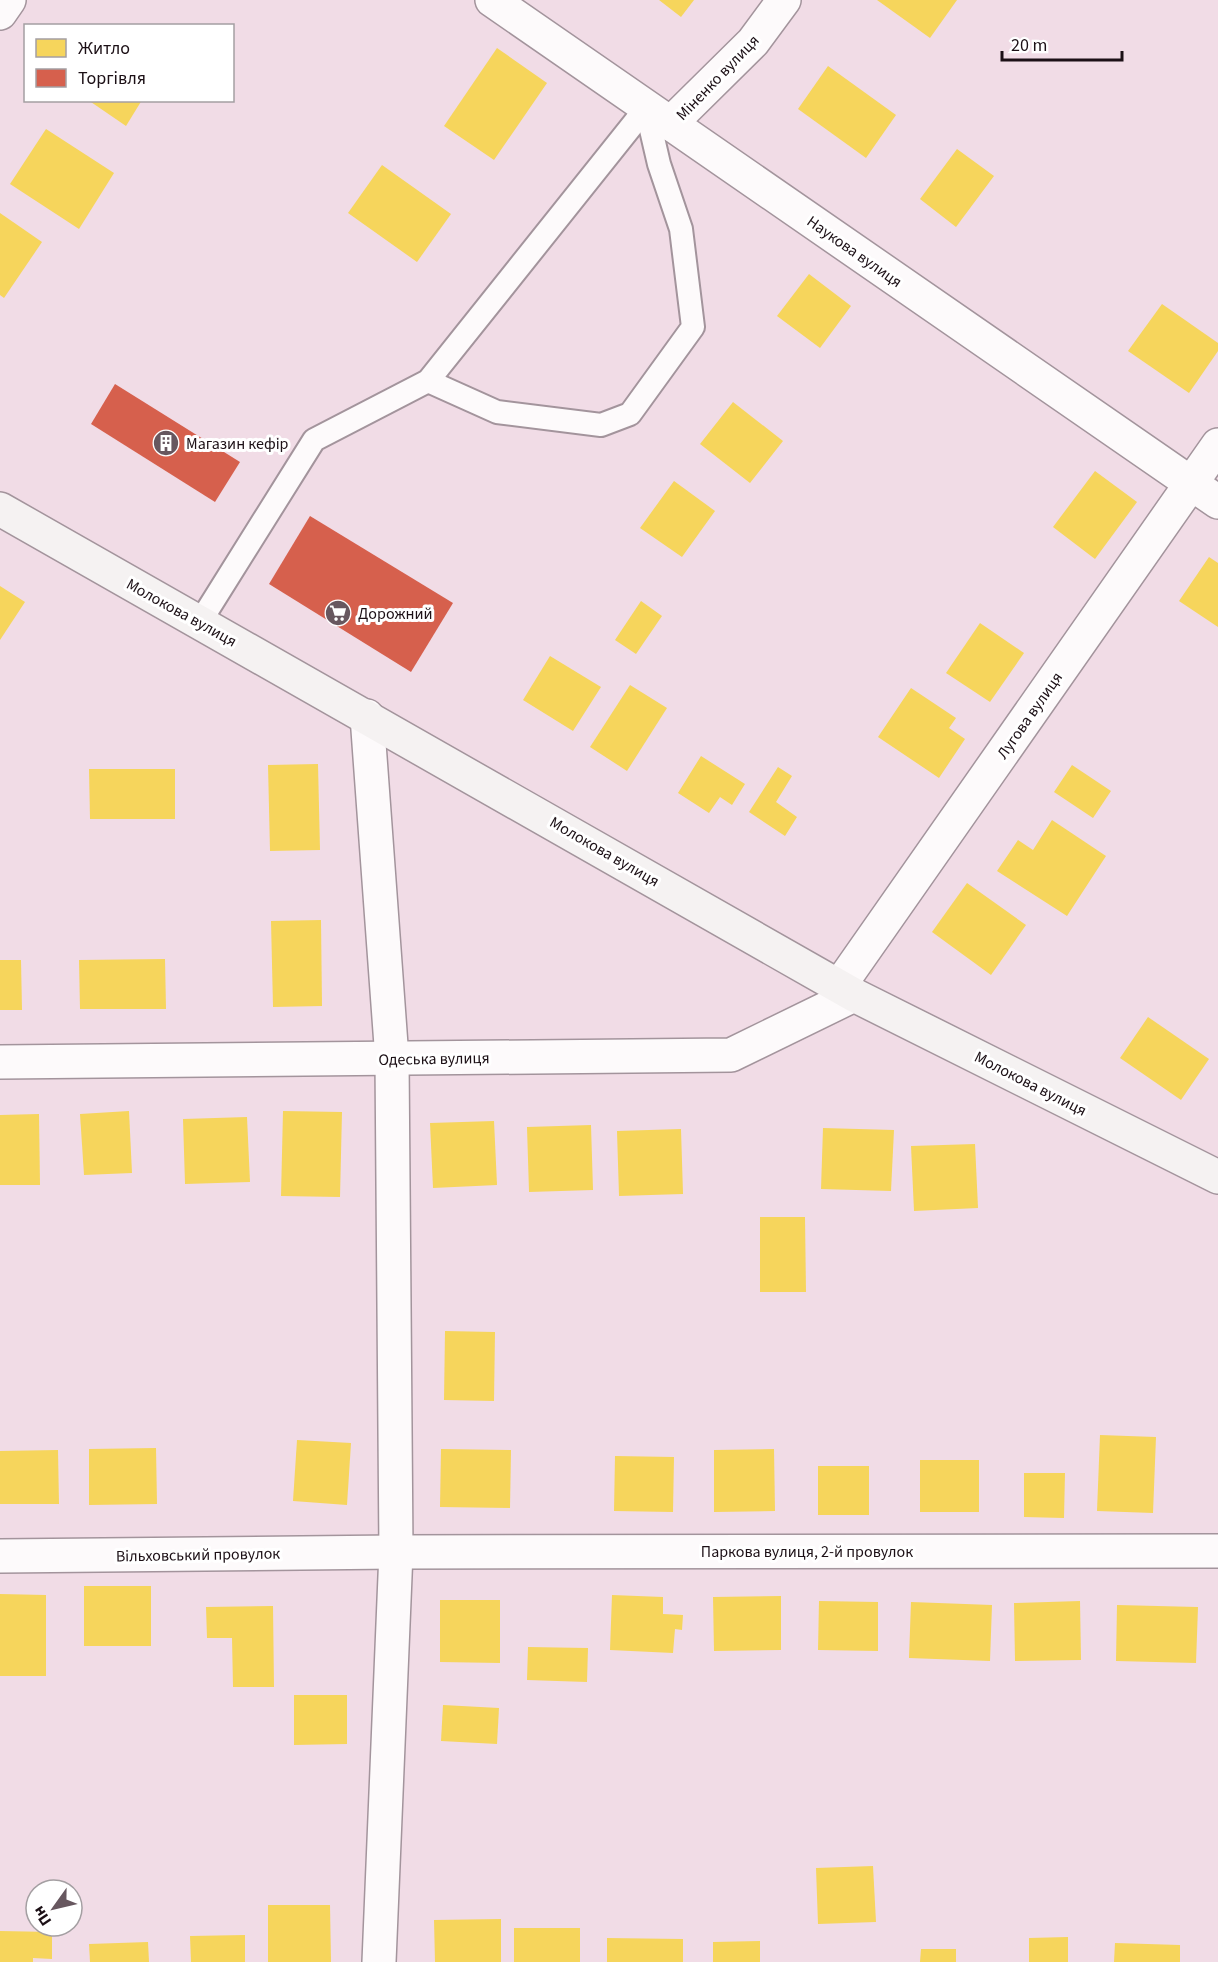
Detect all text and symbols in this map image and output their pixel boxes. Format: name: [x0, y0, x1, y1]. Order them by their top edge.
legend: [24, 24, 234, 102]
scale bar: [1002, 24, 1122, 62]
street label: Міненко вулиця: [671, 30, 764, 125]
text: 20 m: [1011, 33, 1047, 58]
text: Житло: [78, 36, 130, 61]
text: Торгівля: [78, 66, 146, 91]
street label: Наукова вулиця: [802, 211, 907, 293]
building icon: Магазин кефір: [151, 428, 181, 458]
place label: Магазин кефір: [186, 433, 289, 455]
street label: Молокова вулиця: [122, 573, 241, 652]
supermarket icon: Дорожний: [323, 598, 353, 628]
place label: Дорожний: [358, 603, 433, 625]
street label: Лугова вулиця: [992, 668, 1068, 764]
street label: Молокова вулиця: [546, 812, 663, 892]
street label: Молокова вулиця: [971, 1046, 1090, 1122]
street label: Одеська вулиця: [378, 1047, 490, 1071]
street label: Паркова вулиця, 2-й провулок: [701, 1541, 913, 1563]
street label: Вільховський провулок: [116, 1543, 280, 1567]
north arrow: [24, 1878, 84, 1938]
text: Пн: [28, 1901, 57, 1930]

